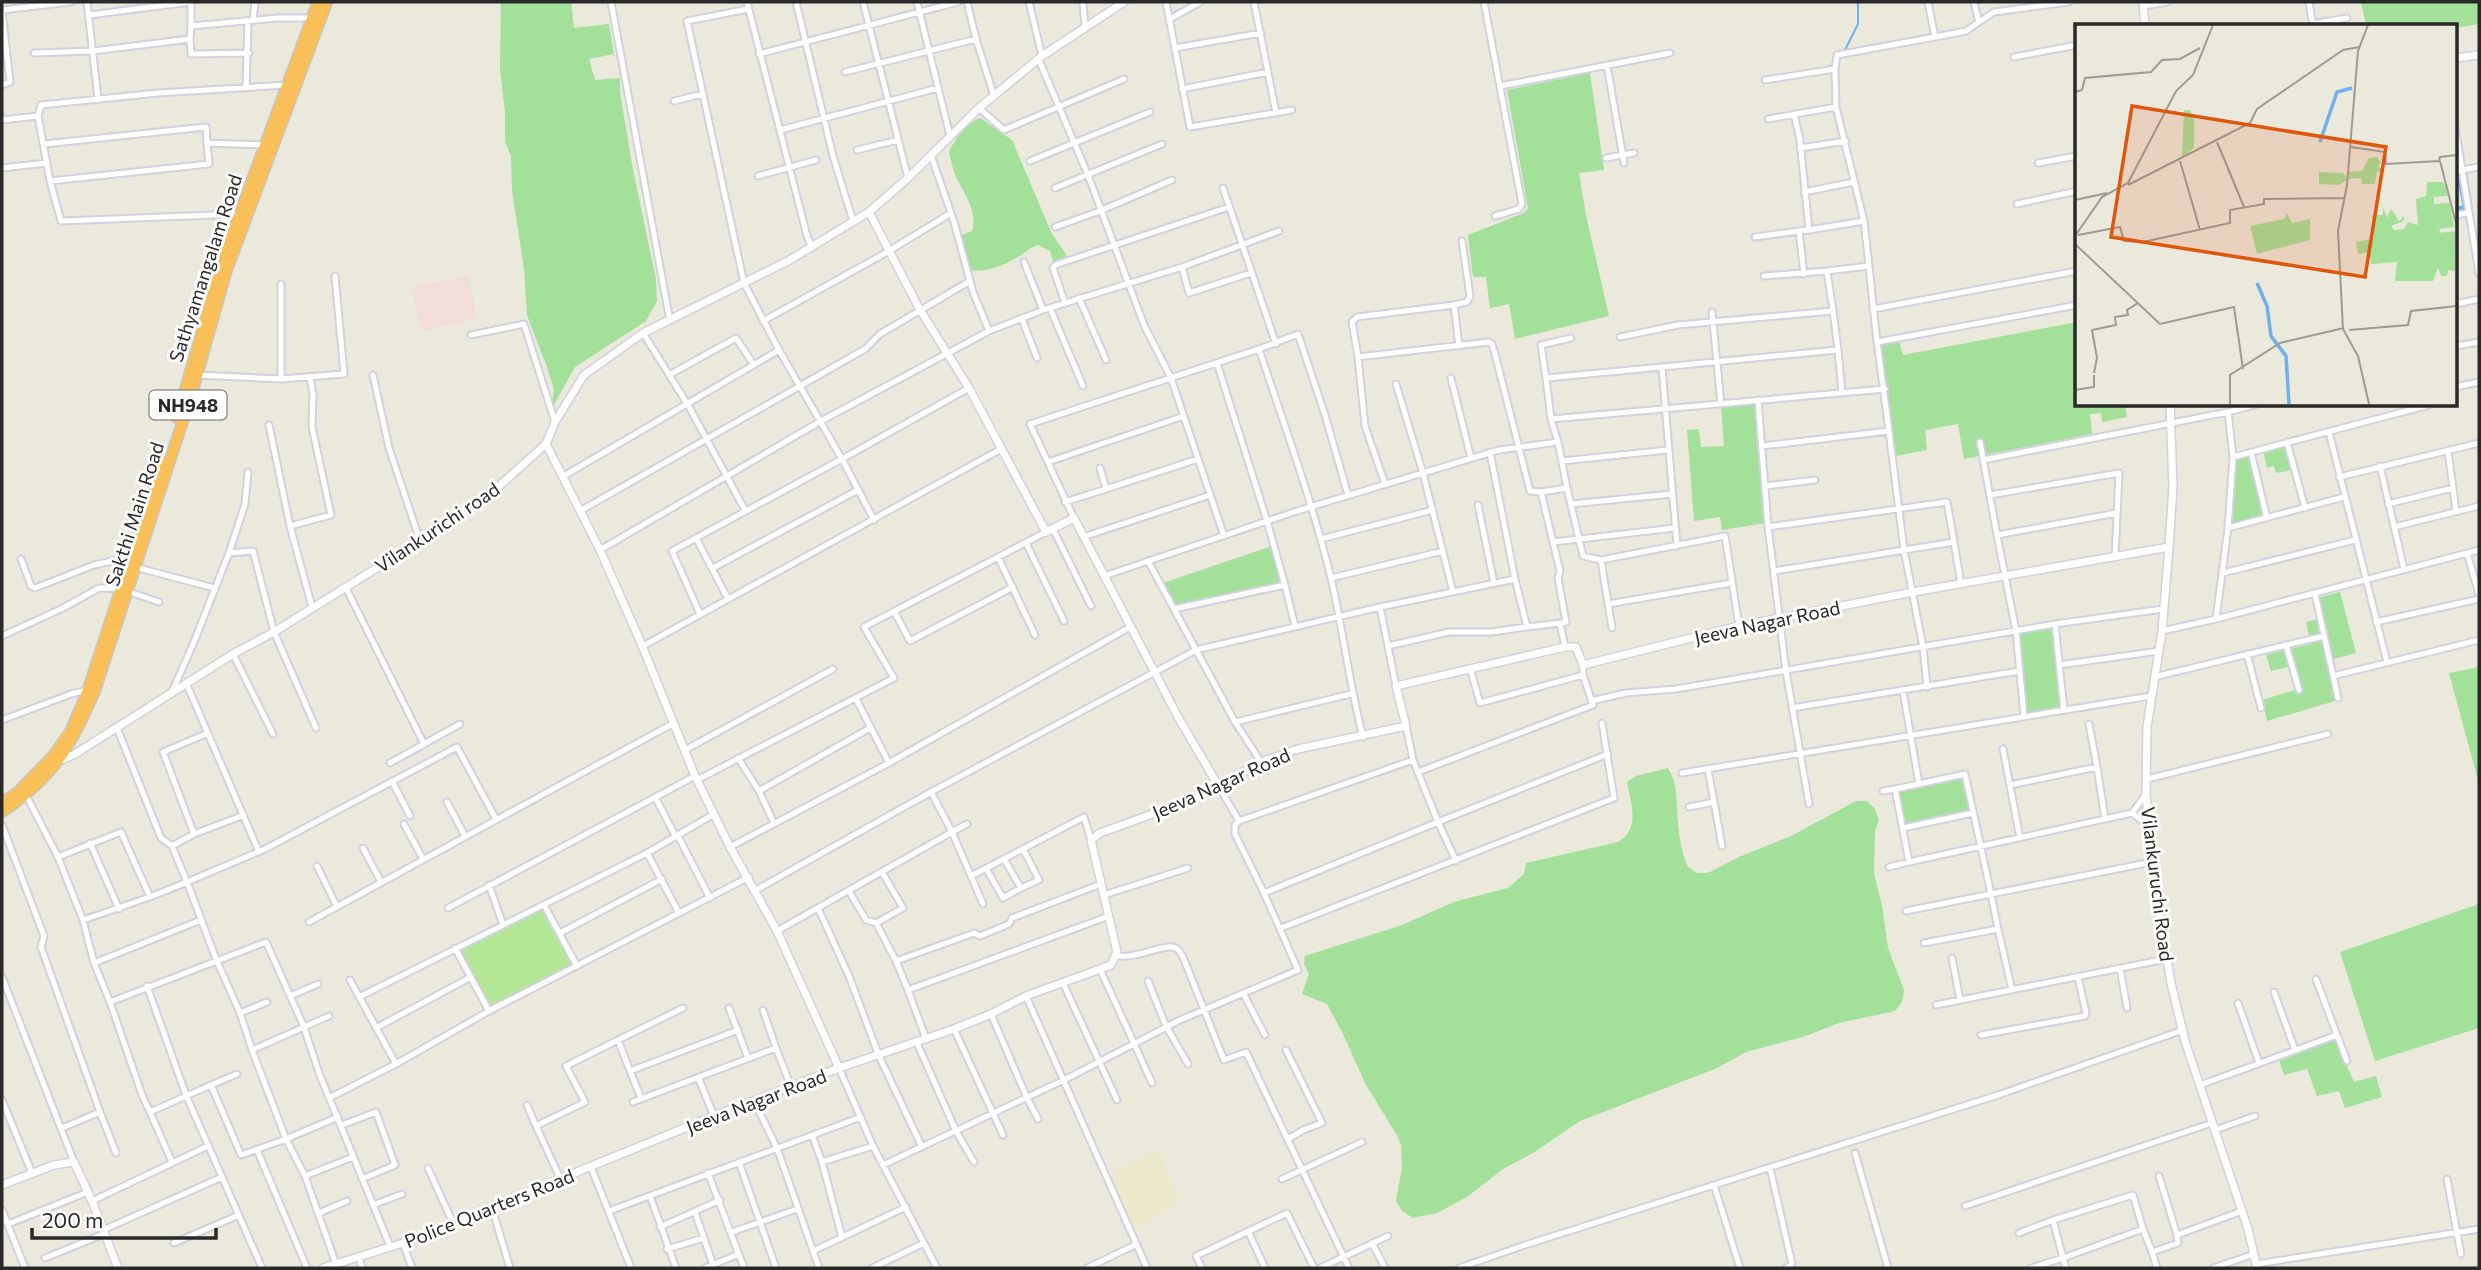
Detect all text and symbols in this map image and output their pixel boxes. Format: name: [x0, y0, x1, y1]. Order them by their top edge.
inset map: [2075, 24, 2456, 406]
street label: Sathyamangalam Road: [164, 171, 246, 365]
road number: NH948: [150, 390, 227, 419]
street label: Sakthi Main Road: [100, 439, 168, 589]
street label: Vilankurichi road: [370, 477, 504, 577]
street label: Jeeva Nagar Road: [1692, 595, 1842, 649]
street label: Jeeva Nagar Road: [1149, 742, 1293, 824]
street label: Vilankuruchi Road: [2137, 805, 2179, 963]
street label: Jeeva Nagar Road: [683, 1064, 829, 1138]
street label: Police Quarters Road: [401, 1163, 577, 1253]
scale bar: [32, 1196, 215, 1240]
text: 200 m: [42, 1207, 103, 1232]

